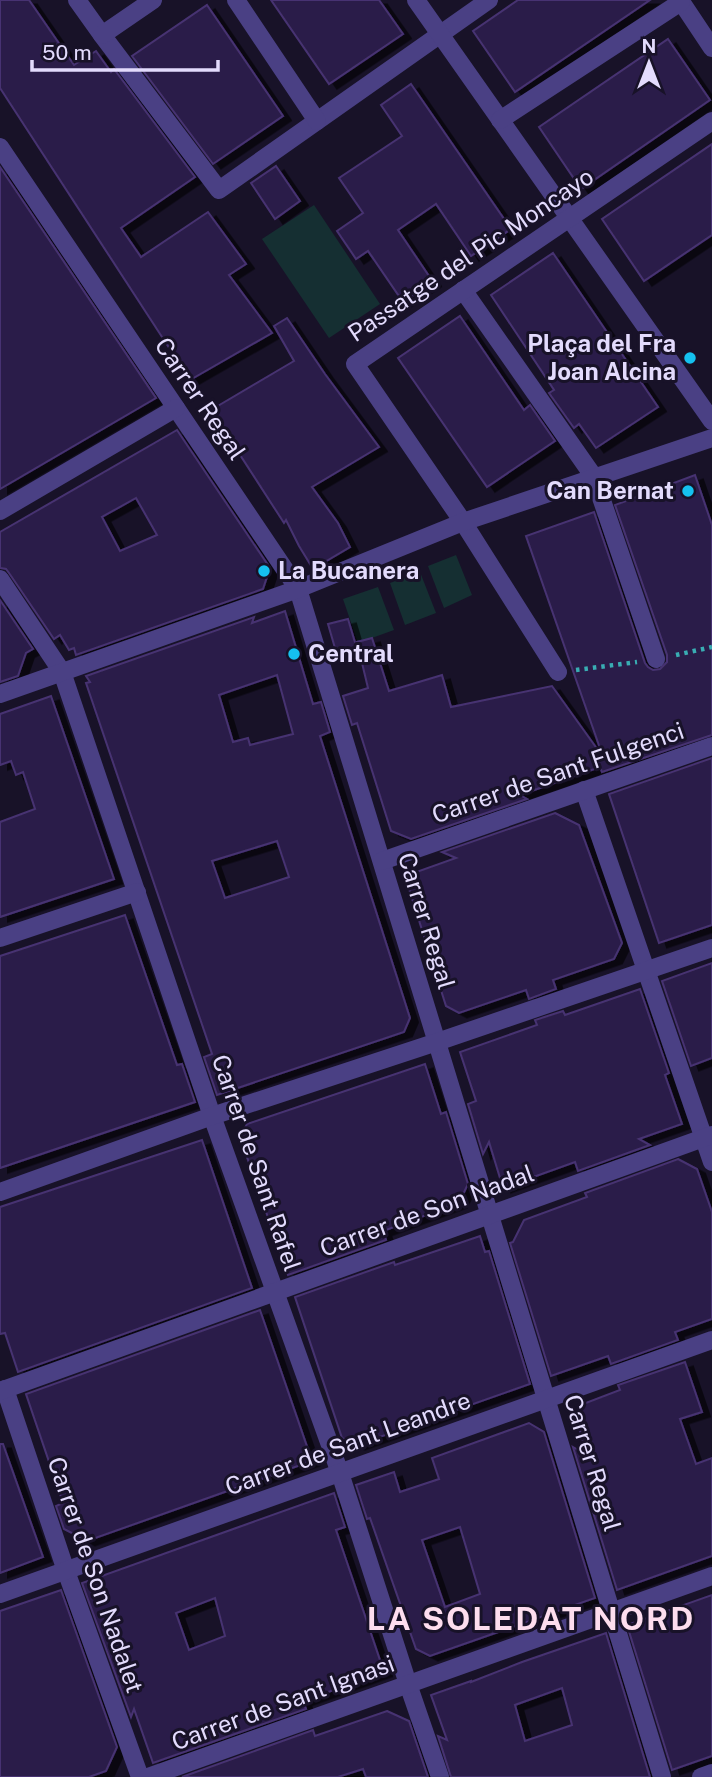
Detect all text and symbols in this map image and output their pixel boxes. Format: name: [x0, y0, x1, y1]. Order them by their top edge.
scale bar: [32, 28, 217, 72]
north arrow: [614, 28, 684, 98]
text: N: [642, 35, 656, 57]
text: 50 m: [42, 40, 92, 65]
street label: Passatge del Pic Moncayo: [343, 162, 598, 347]
place label: Plaça del Fra Joan Alcina: [527, 329, 676, 385]
street label: Carrer Regal: [150, 332, 252, 465]
marker: Plaça del Fra Joan Alcina: [682, 350, 698, 366]
place label: Can Bernat: [546, 476, 674, 504]
marker: Can Bernat: [680, 483, 696, 499]
place label: La Bucanera: [278, 556, 419, 584]
marker: La Bucanera: [256, 563, 272, 579]
place label: Central: [308, 639, 394, 667]
marker: Central: [286, 646, 302, 662]
street label: Carrer de Sant Fulgenci: [428, 716, 687, 828]
street label: Carrer Regal: [393, 849, 461, 992]
street label: Carrer de Sant Rafel: [207, 1051, 307, 1275]
street label: Carrer de Son Nadal: [316, 1158, 538, 1262]
street label: Carrer de Sant Leandre: [221, 1386, 474, 1501]
street label: Carrer Regal: [559, 1391, 627, 1534]
street label: Carrer de Son Nadalet: [42, 1453, 149, 1696]
district label: LA SOLEDAT NORD: [367, 1600, 695, 1637]
street label: Carrer de Sant Ignasi: [168, 1649, 398, 1755]

